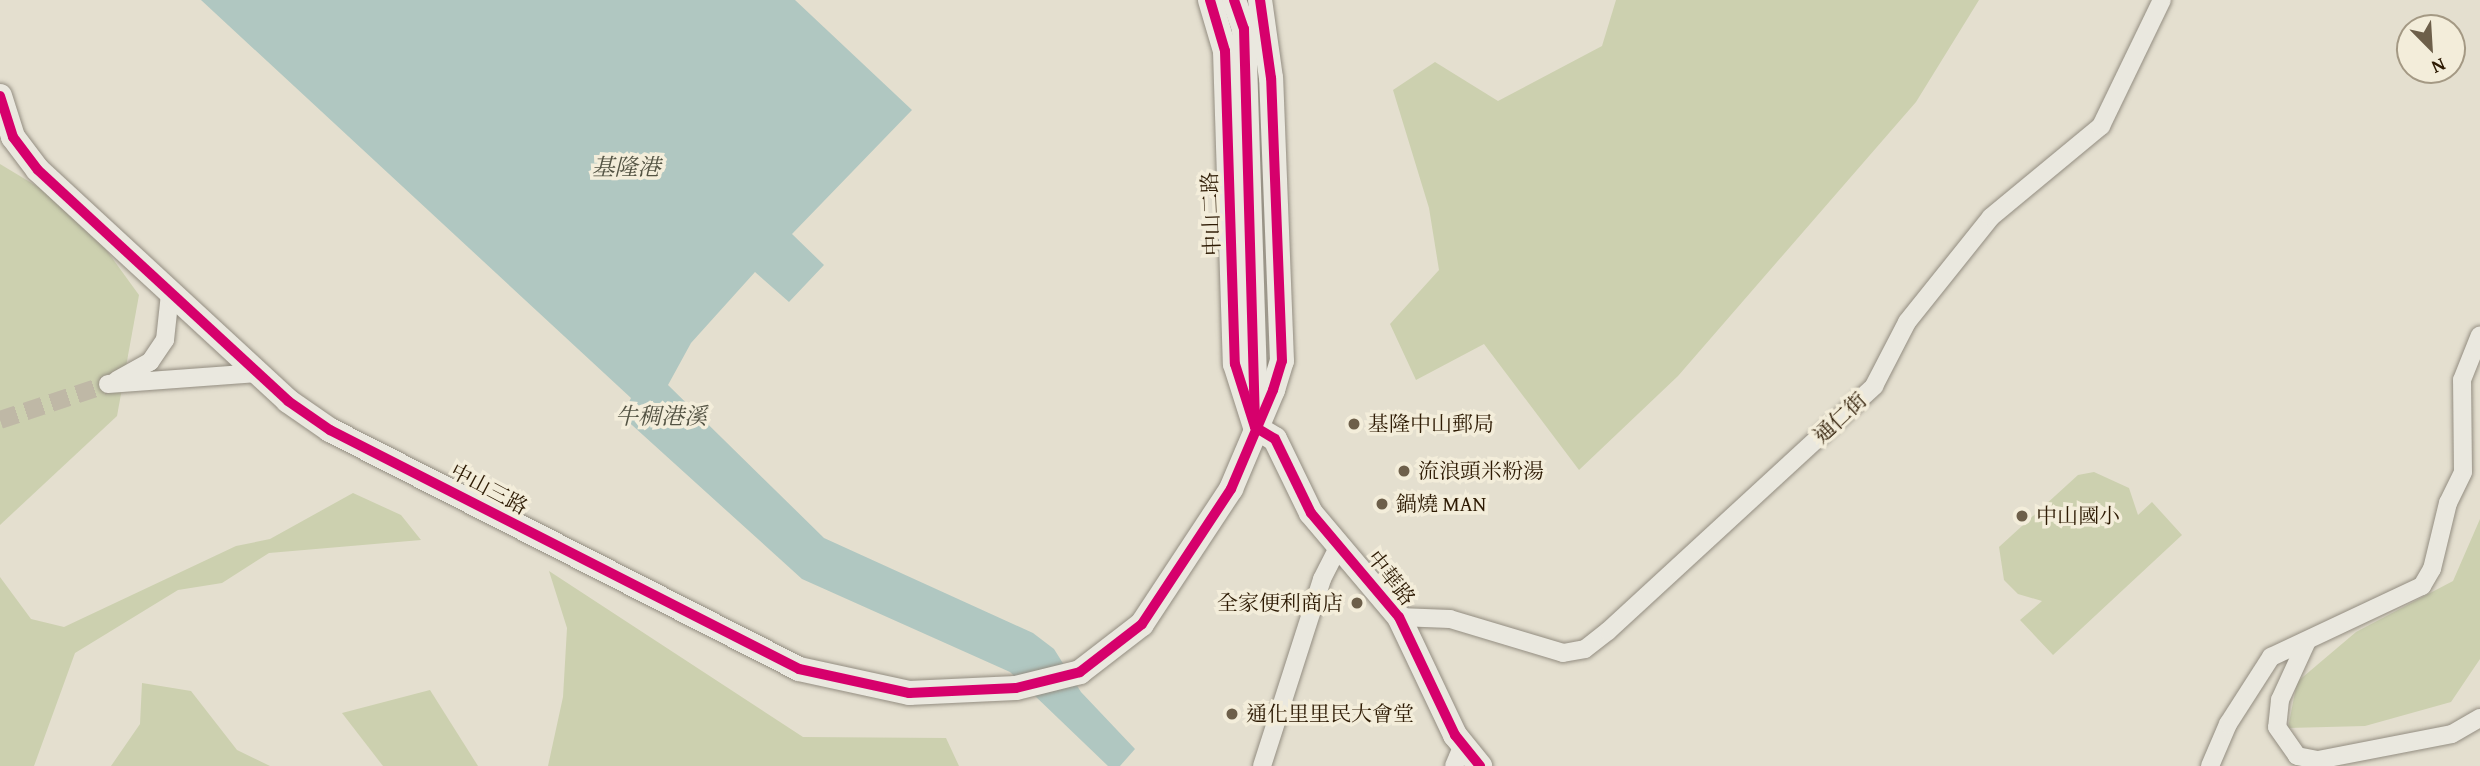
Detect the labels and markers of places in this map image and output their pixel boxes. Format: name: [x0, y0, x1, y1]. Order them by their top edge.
place label: 基隆中山郵局: [1368, 411, 1494, 437]
marker: 基隆中山郵局: [1346, 416, 1362, 432]
place label: 流浪頭米粉湯: [1418, 458, 1544, 484]
marker: 流浪頭米粉湯: [1396, 463, 1412, 479]
place label: 鍋燒 MAN: [1396, 491, 1486, 517]
marker: 鍋燒 MAN: [1374, 496, 1390, 512]
place label: 中山國小: [2036, 503, 2120, 529]
marker: 中山國小: [2014, 508, 2030, 524]
place label: 全家便利商店: [1217, 590, 1343, 616]
marker: 全家便利商店: [1349, 595, 1365, 611]
place label: 通化里里民大會堂: [1246, 701, 1414, 727]
marker: 通化里里民大會堂: [1224, 706, 1240, 722]

